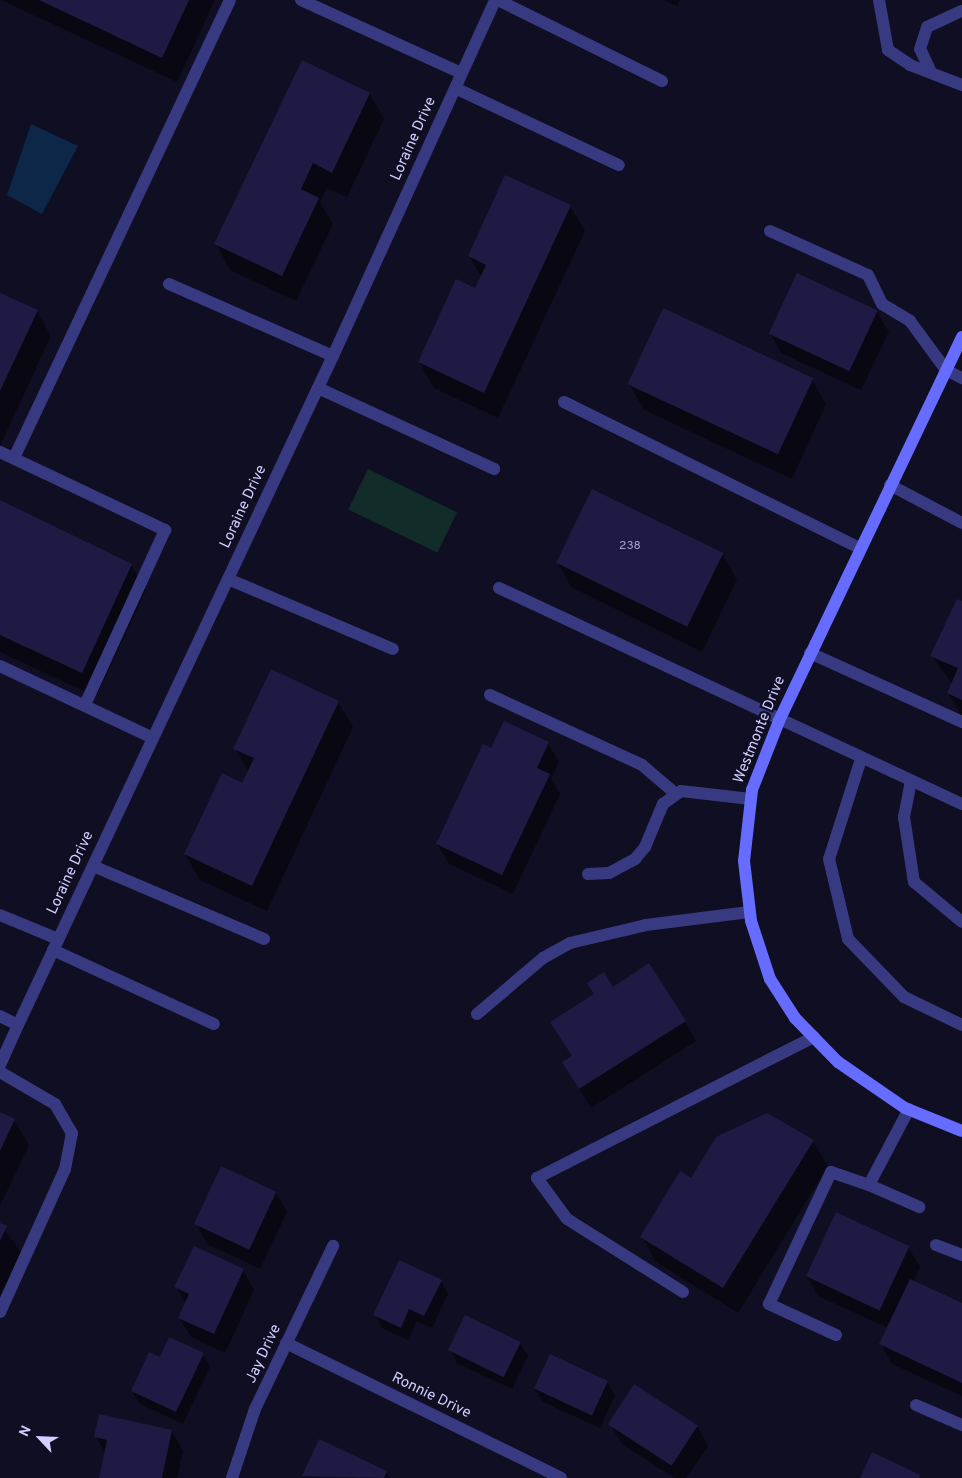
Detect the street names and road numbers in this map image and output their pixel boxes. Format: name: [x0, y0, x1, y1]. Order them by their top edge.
street label: Loraine Drive: [388, 94, 440, 184]
street label: Loraine Drive: [217, 463, 271, 551]
street label: Westmonte Drive: [730, 674, 790, 786]
street label: Loraine Drive: [44, 829, 98, 917]
street label: Jay Drive: [243, 1322, 285, 1386]
street label: Ronnie Drive: [388, 1369, 474, 1423]

